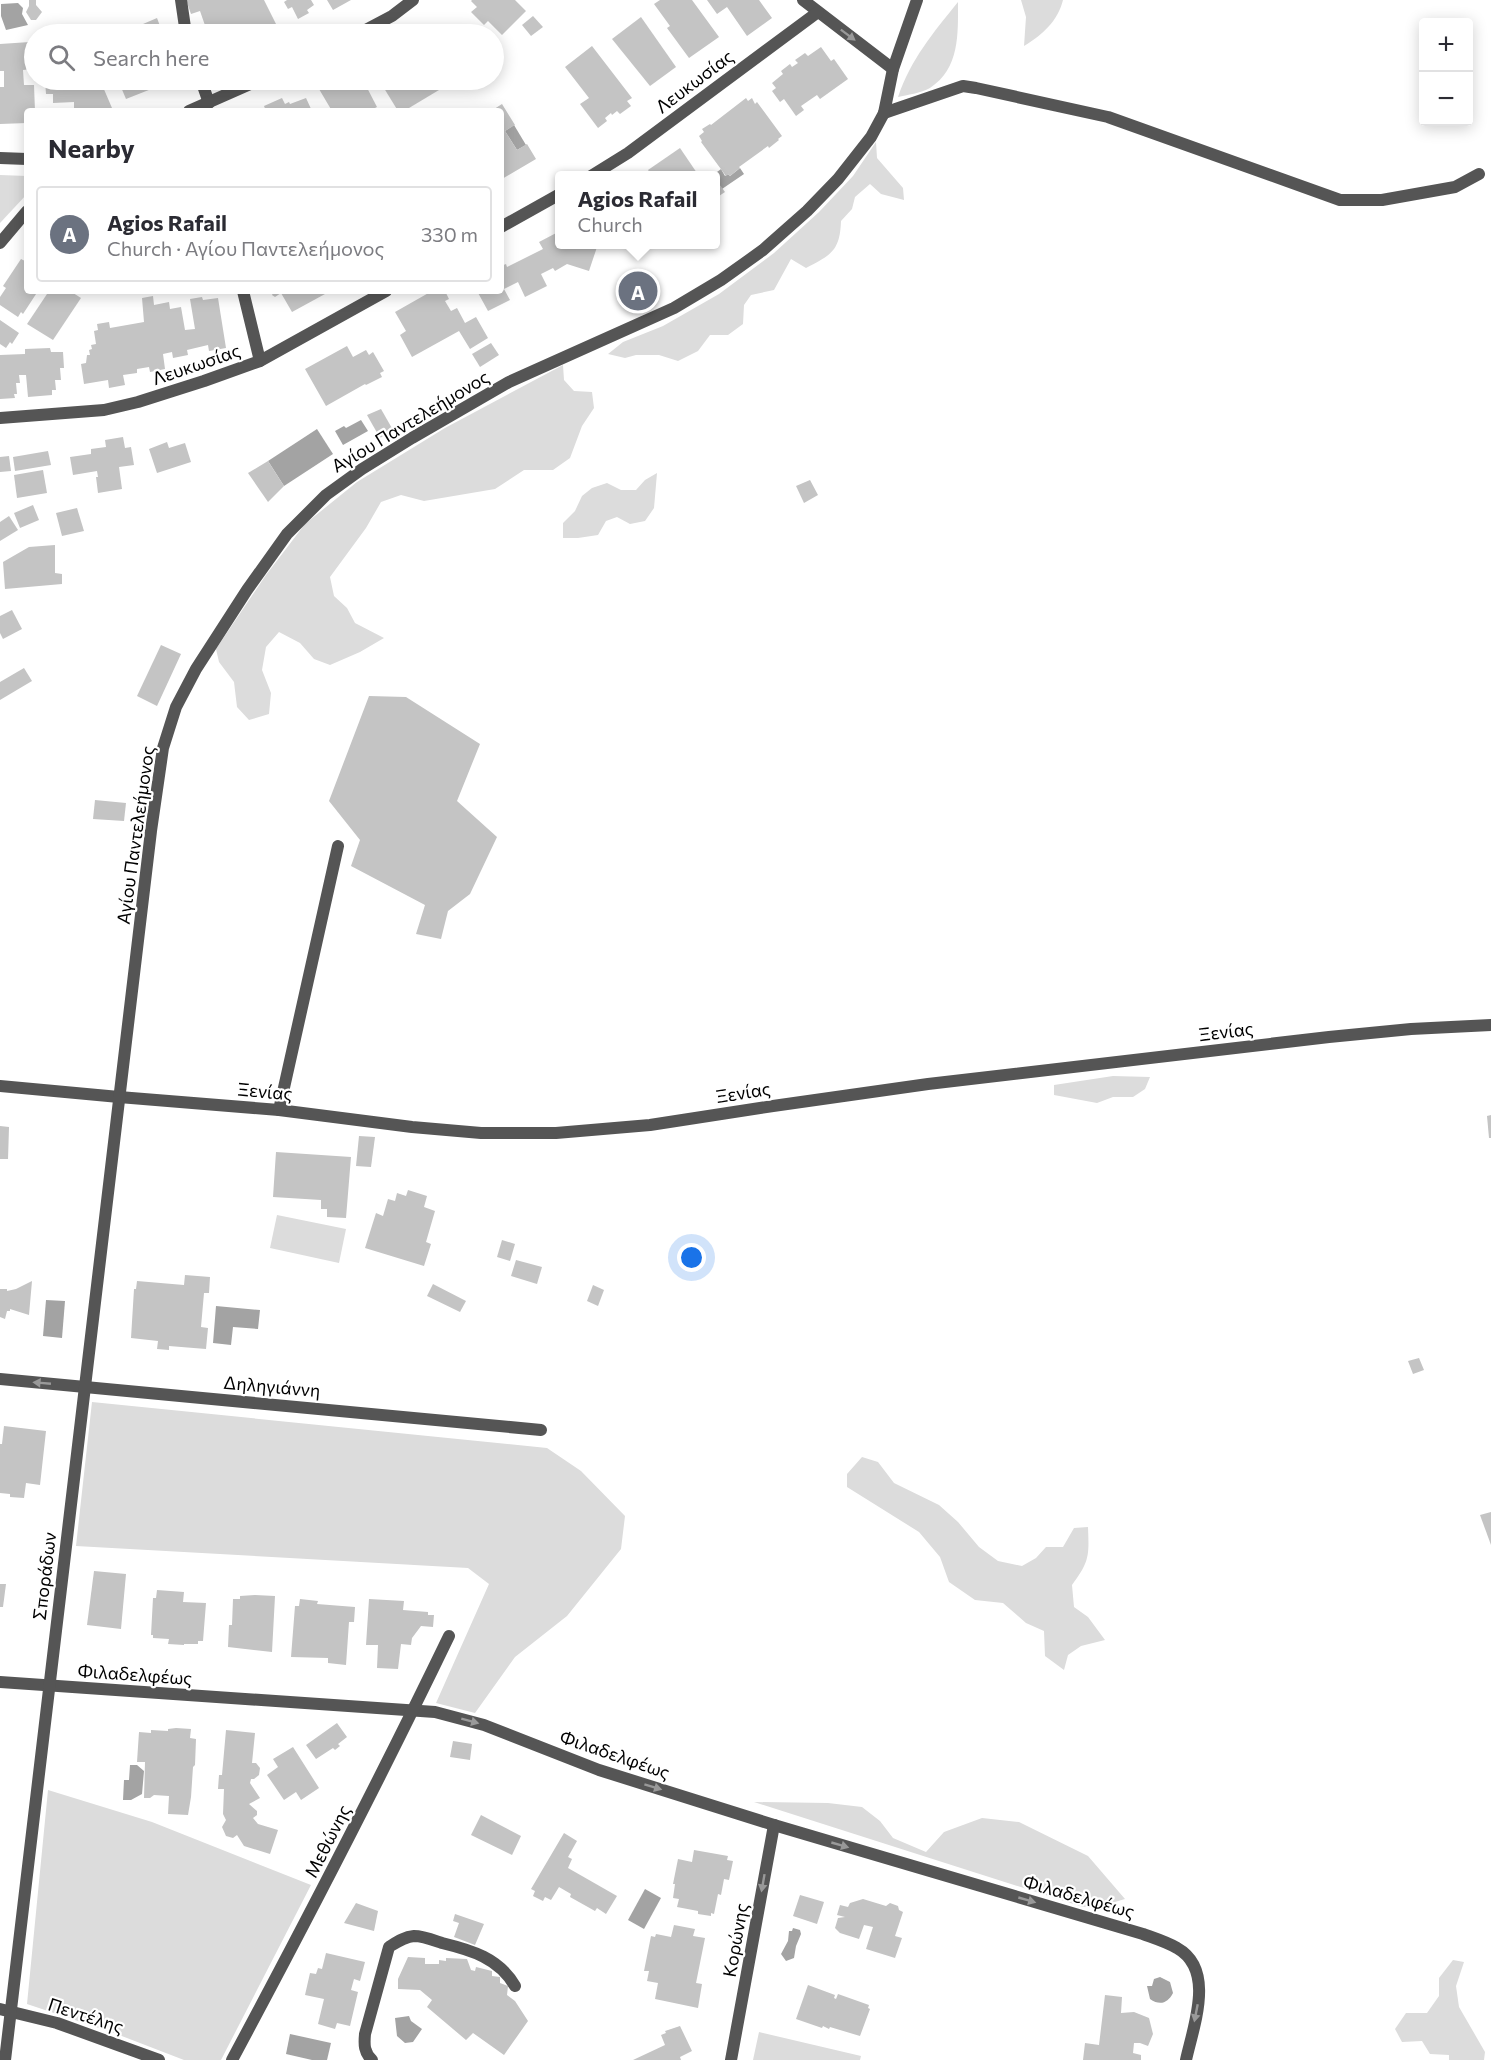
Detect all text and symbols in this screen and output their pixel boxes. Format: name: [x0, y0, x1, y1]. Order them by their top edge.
map controls: [1419, 18, 1473, 126]
button: +: [1419, 18, 1473, 72]
search box: [24, 24, 504, 90]
one-way arrow: [840, 29, 856, 41]
icon: search: [45, 41, 78, 74]
text: Search here: [93, 44, 209, 71]
street label: Λευκωσίας: [651, 45, 737, 117]
button: −: [1419, 72, 1473, 126]
text: Nearby: [48, 132, 135, 163]
popup: [555, 171, 720, 249]
text: Agios Rafail: [578, 185, 698, 212]
text: Agios Rafail: [107, 209, 227, 236]
text: Church: [578, 212, 643, 236]
text: A: [62, 222, 77, 246]
text: 330 m: [421, 222, 478, 246]
text: Church · Αγίου Παντελεήμονος: [107, 236, 384, 260]
pin: A: [618, 268, 658, 314]
street label: Λευκωσίας: [149, 339, 243, 389]
street label: Αγίου Παντελεήμονος: [327, 365, 493, 477]
street label: Αγίου Παντελεήμονος: [112, 744, 158, 925]
street label: Ξενίας: [1197, 1017, 1255, 1045]
street label: Ξενίας: [714, 1077, 772, 1107]
street label: Ξενίας: [237, 1078, 293, 1104]
your location: [677, 1243, 706, 1272]
street label: Δηληγιάννη: [223, 1371, 321, 1401]
one-way arrow: [33, 1378, 52, 1388]
street label: Σποράδων: [28, 1531, 60, 1621]
street label: Φιλαδελφέως: [77, 1659, 193, 1689]
one-way arrow: [462, 1717, 480, 1726]
street label: Φιλαδελφέως: [557, 1725, 673, 1783]
one-way arrow: [644, 1783, 662, 1793]
street label: Μεθώνης: [299, 1801, 355, 1881]
one-way arrow: [831, 1841, 849, 1850]
street label: Φιλαδελφέως: [1021, 1870, 1137, 1922]
one-way arrow: [759, 1874, 768, 1893]
one-way arrow: [1018, 1896, 1036, 1905]
street label: Κορώνης: [718, 1901, 752, 1979]
street label: Πεντέλης: [46, 1993, 127, 2038]
one-way arrow: [1191, 2003, 1200, 2022]

